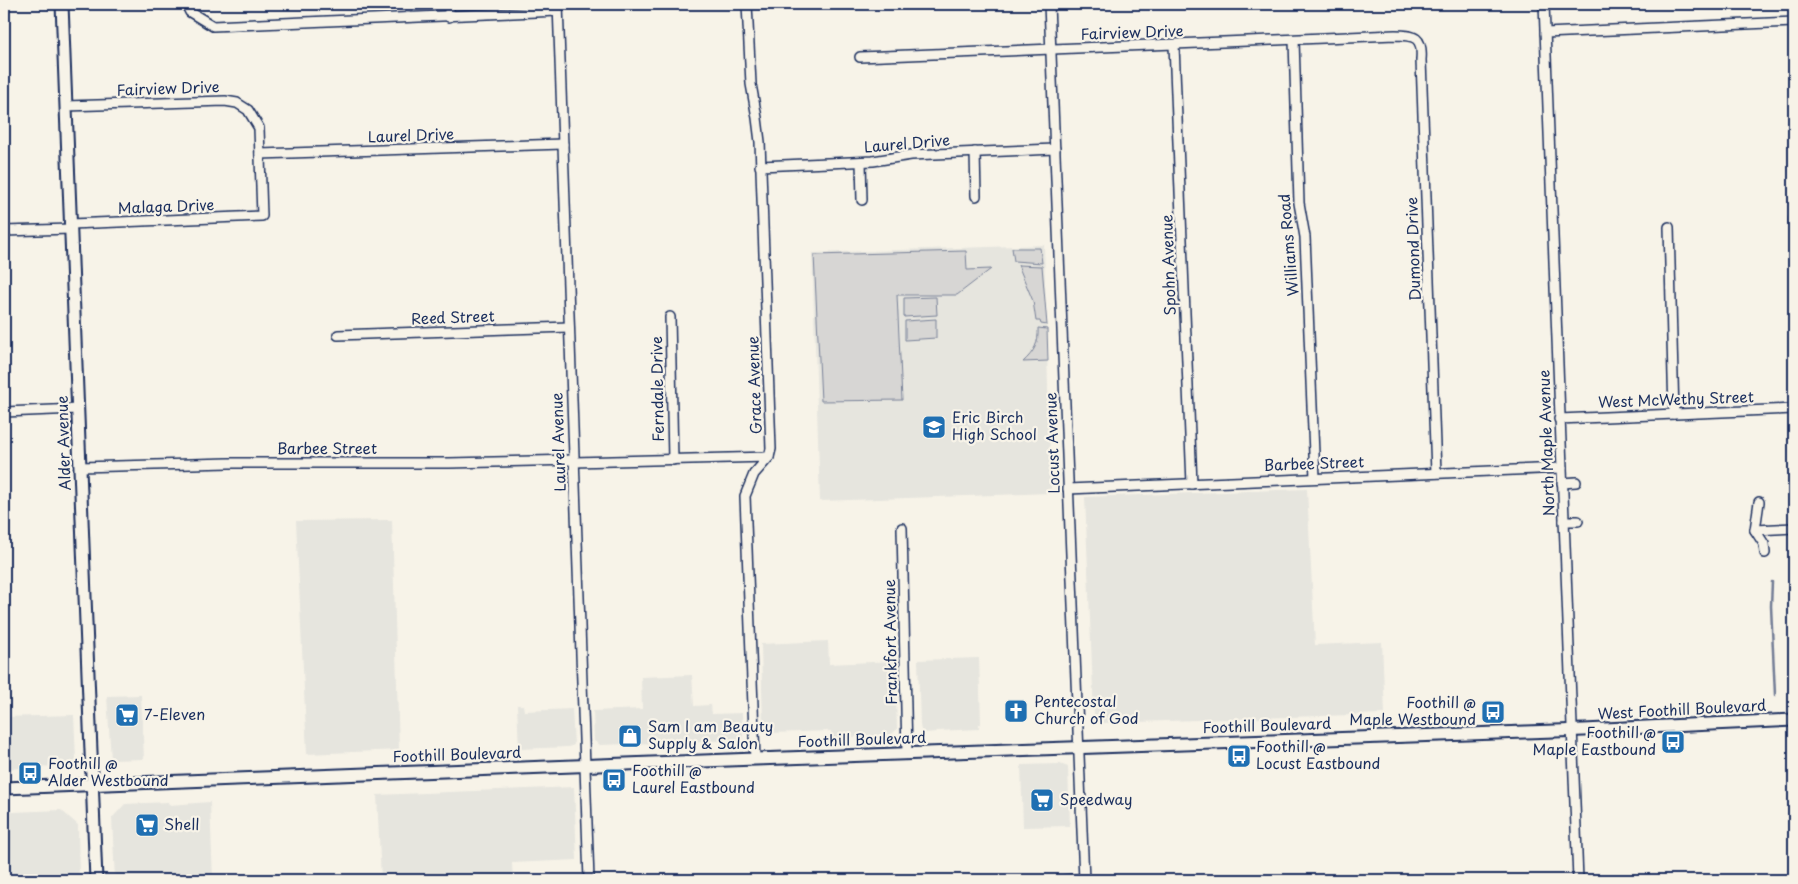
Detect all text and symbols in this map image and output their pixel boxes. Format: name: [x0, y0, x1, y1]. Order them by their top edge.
street label: Fairview Drive: [1080, 18, 1184, 45]
street label: Fairview Drive: [116, 74, 220, 101]
street label: Laurel Drive: [367, 122, 455, 148]
street label: Laurel Drive: [863, 127, 951, 158]
street label: Malaga Drive: [117, 192, 215, 219]
street label: Williams Road: [1272, 193, 1303, 297]
street label: Dumond Drive: [1399, 197, 1426, 301]
street label: Spohn Avenue: [1154, 214, 1181, 316]
street label: Reed Street: [411, 304, 495, 329]
street label: Ferndale Drive: [644, 336, 669, 442]
street label: Grace Avenue: [740, 336, 767, 435]
street label: North Maple Avenue: [1531, 369, 1560, 517]
street label: West McWethy Street: [1598, 384, 1754, 413]
street label: Laurel Avenue: [544, 392, 571, 492]
street label: Locust Avenue: [1038, 392, 1065, 494]
street label: Alder Avenue: [49, 395, 76, 491]
place label: Eric Birch High School: [952, 405, 1037, 445]
school or university icon: Eric Birch High School: [921, 414, 947, 440]
street label: Barbee Street: [277, 436, 377, 459]
street label: Barbee Street: [1263, 449, 1364, 476]
street label: Frankfort Avenue: [877, 579, 902, 705]
place label: Pentecostal Church of God: [1034, 689, 1139, 729]
place label: Foothill @ Maple Westbound: [1349, 690, 1476, 730]
street label: West Foothill Boulevard: [1597, 693, 1767, 724]
church icon: Pentecostal Church of God: [1003, 698, 1029, 724]
bus stop icon: Foothill @ Maple Westbound: [1480, 699, 1506, 725]
supermarket icon: 7-Eleven: [114, 702, 140, 728]
place label: 7-Eleven: [144, 702, 205, 725]
street label: Foothill Boulevard: [1202, 711, 1332, 738]
place label: Sam I am Beauty Supply & Salon: [648, 714, 773, 754]
place label: Foothill @ Maple Eastbound: [1533, 720, 1656, 760]
shop icon: Sam I am Beauty Supply & Salon: [617, 723, 643, 749]
street label: Foothill Boulevard: [797, 725, 927, 752]
bus stop icon: Foothill @ Maple Eastbound: [1660, 729, 1686, 755]
place label: Foothill @ Locust Eastbound: [1256, 734, 1380, 774]
street label: Foothill Boulevard: [392, 740, 522, 767]
bus stop icon: Foothill @ Locust Eastbound: [1226, 743, 1252, 769]
place label: Foothill @ Alder Westbound: [48, 751, 169, 791]
place label: Foothill @ Laurel Eastbound: [632, 758, 755, 798]
bus stop icon: Foothill @ Alder Westbound: [17, 760, 43, 786]
bus stop icon: Foothill @ Laurel Eastbound: [601, 767, 627, 793]
supermarket icon: Speedway: [1029, 787, 1055, 813]
place label: Speedway: [1060, 787, 1132, 810]
supermarket icon: Shell: [134, 812, 160, 838]
place label: Shell: [164, 812, 199, 835]

